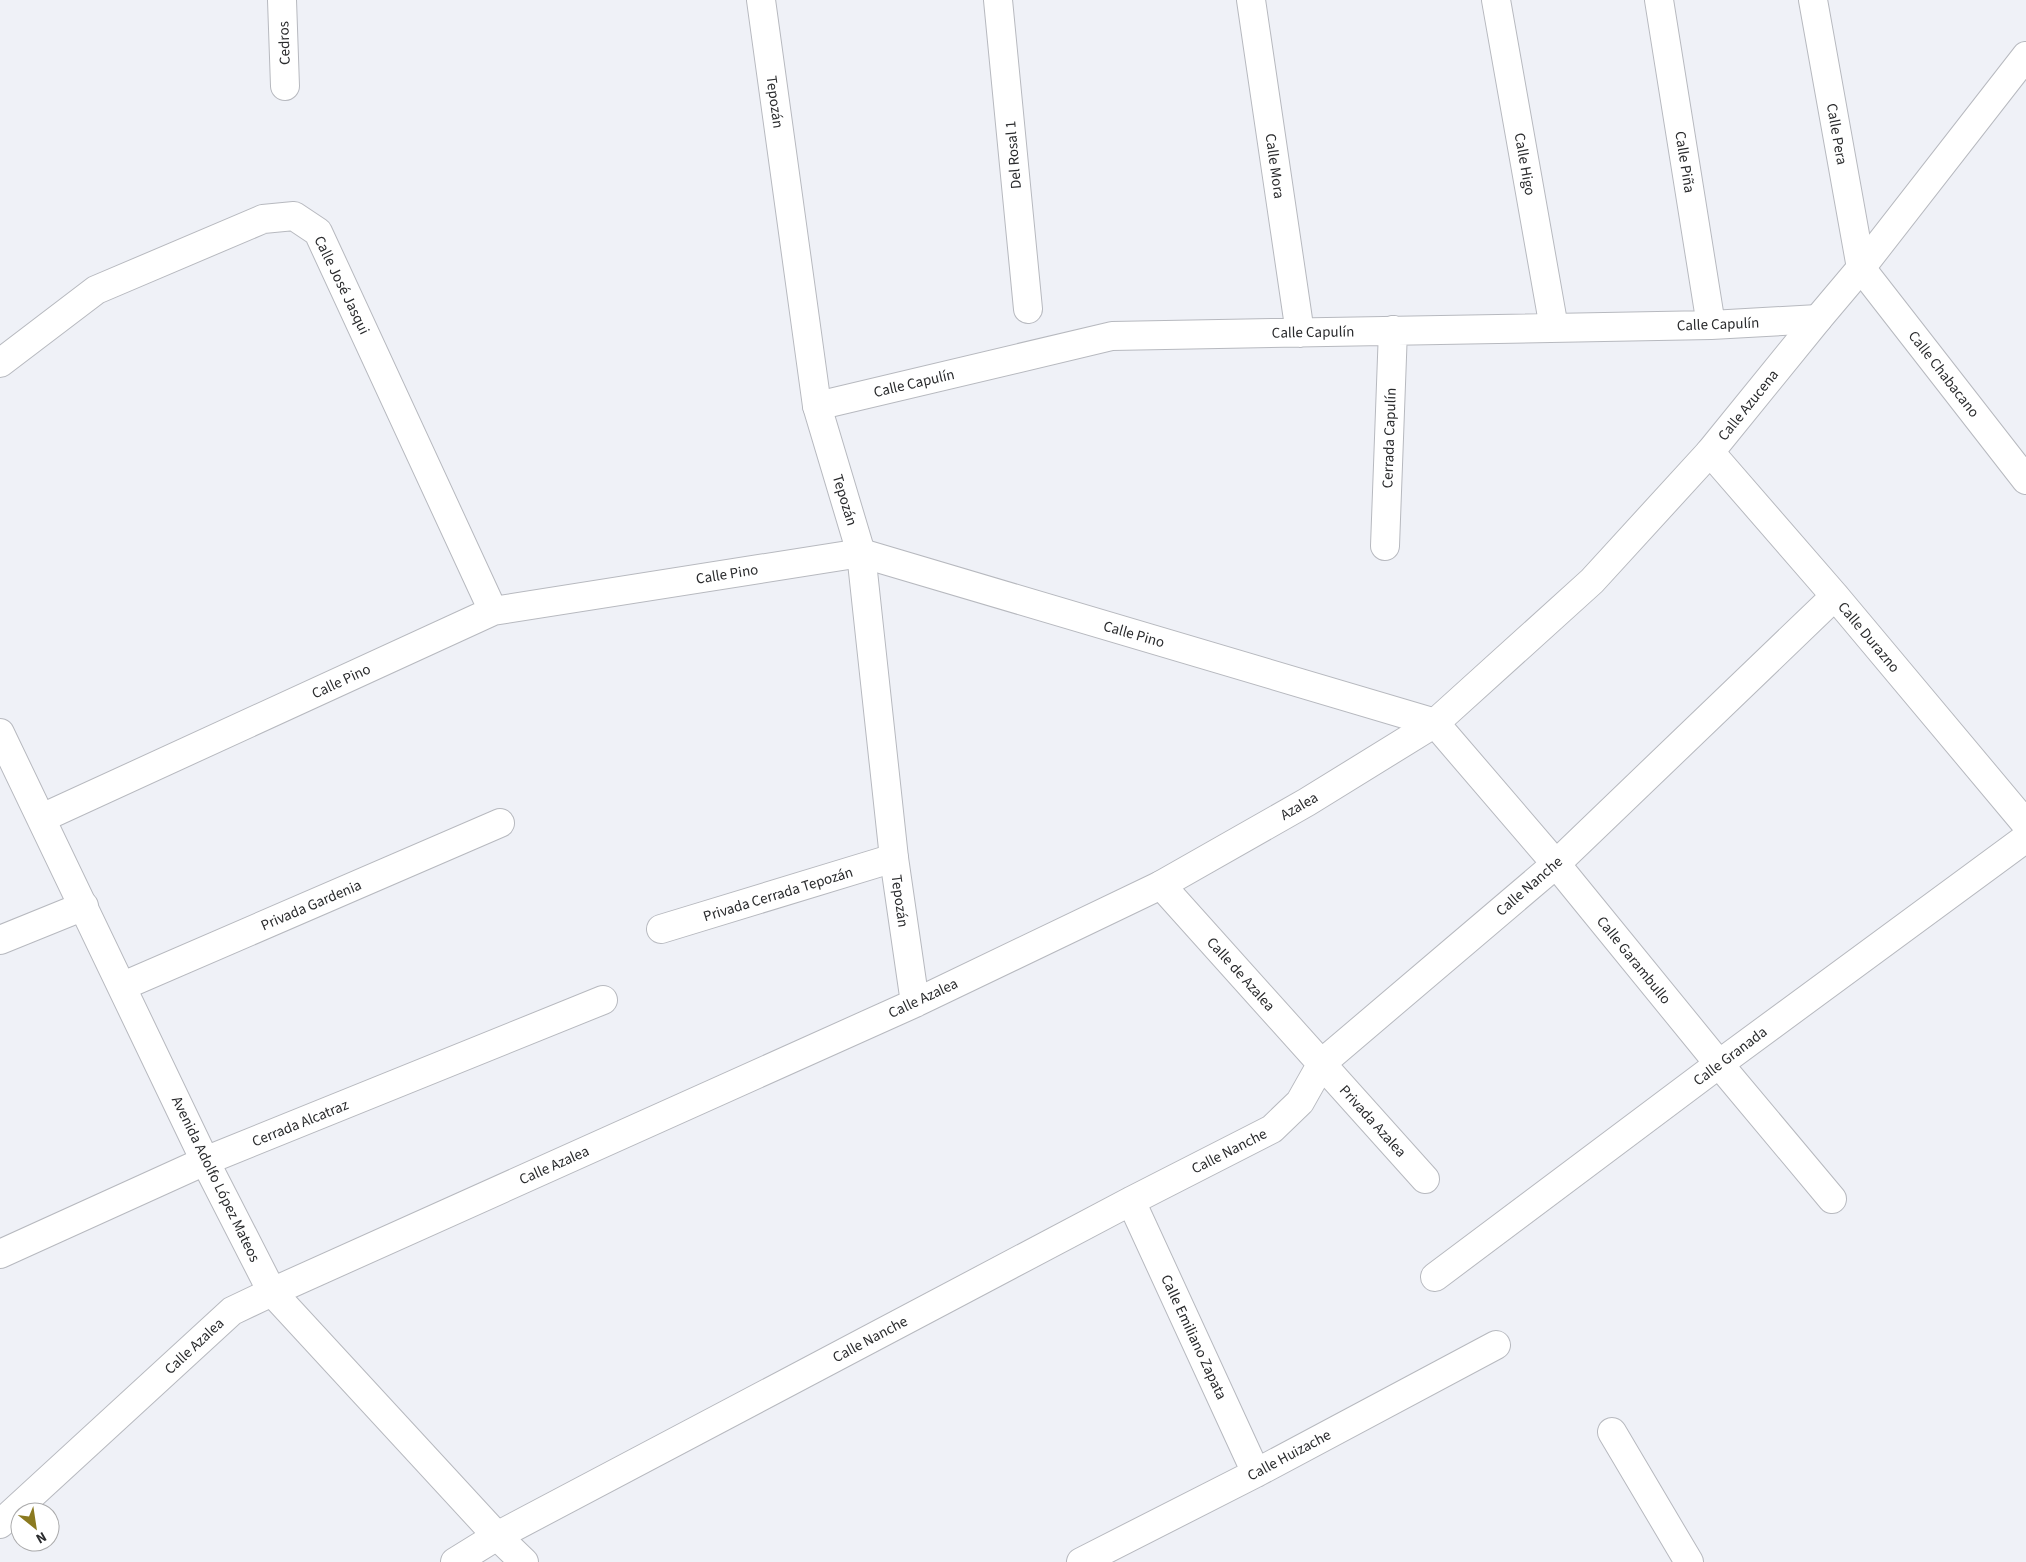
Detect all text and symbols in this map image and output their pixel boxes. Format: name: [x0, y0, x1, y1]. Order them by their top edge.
street label: Cedros: [273, 21, 296, 65]
street label: Tepozán: [760, 75, 789, 130]
street label: Calle Pera: [1821, 102, 1852, 167]
street label: Del Rosal 1: [1000, 120, 1027, 190]
street label: Calle Piña: [1669, 130, 1700, 194]
street label: Calle Higo: [1509, 131, 1540, 197]
street label: Calle Mora: [1260, 132, 1289, 200]
street label: Calle José Jasqui: [309, 232, 375, 338]
street label: Calle Capulín: [1676, 313, 1760, 336]
street label: Calle Capulín: [1272, 321, 1354, 344]
street label: Calle Chabacano: [1903, 327, 1984, 422]
street label: Calle Capulín: [872, 364, 957, 403]
street label: Calle Azucena: [1713, 365, 1784, 446]
street label: Cerrada Capulín: [1377, 387, 1402, 489]
street label: Tepozán: [827, 472, 862, 528]
street label: Calle Pino: [694, 559, 760, 590]
street label: Calle Durazno: [1833, 597, 1905, 677]
street label: Calle Pino: [1101, 616, 1167, 653]
street label: Calle Pino: [308, 659, 374, 704]
street label: Azalea: [1277, 787, 1322, 826]
street label: Calle Nanche: [1491, 852, 1567, 921]
street label: Privada Cerrada Tepozán: [701, 862, 856, 927]
street label: Tepozán: [885, 874, 914, 929]
street label: Privada Gardenia: [258, 875, 365, 936]
street label: Calle Garambullo: [1591, 912, 1676, 1009]
street label: Calle de Azalea: [1202, 933, 1280, 1016]
street label: Calle Azalea: [885, 973, 961, 1024]
street label: Calle Granada: [1689, 1022, 1772, 1091]
street label: Privada Azalea: [1334, 1081, 1411, 1162]
street label: Avenida Adolfo López Mateos: [166, 1093, 265, 1266]
street label: Cerrada Alcatraz: [249, 1095, 352, 1152]
street label: Calle Nanche: [1188, 1123, 1271, 1179]
street label: Calle Azalea: [516, 1141, 593, 1190]
street label: Calle Emiliano Zapata: [1155, 1271, 1232, 1403]
street label: Calle Nanche: [829, 1311, 911, 1368]
street label: Calle Azalea: [160, 1313, 229, 1379]
street label: Calle Huizache: [1244, 1425, 1335, 1486]
north arrow: [10, 1502, 60, 1552]
text: N: [32, 1526, 50, 1548]

